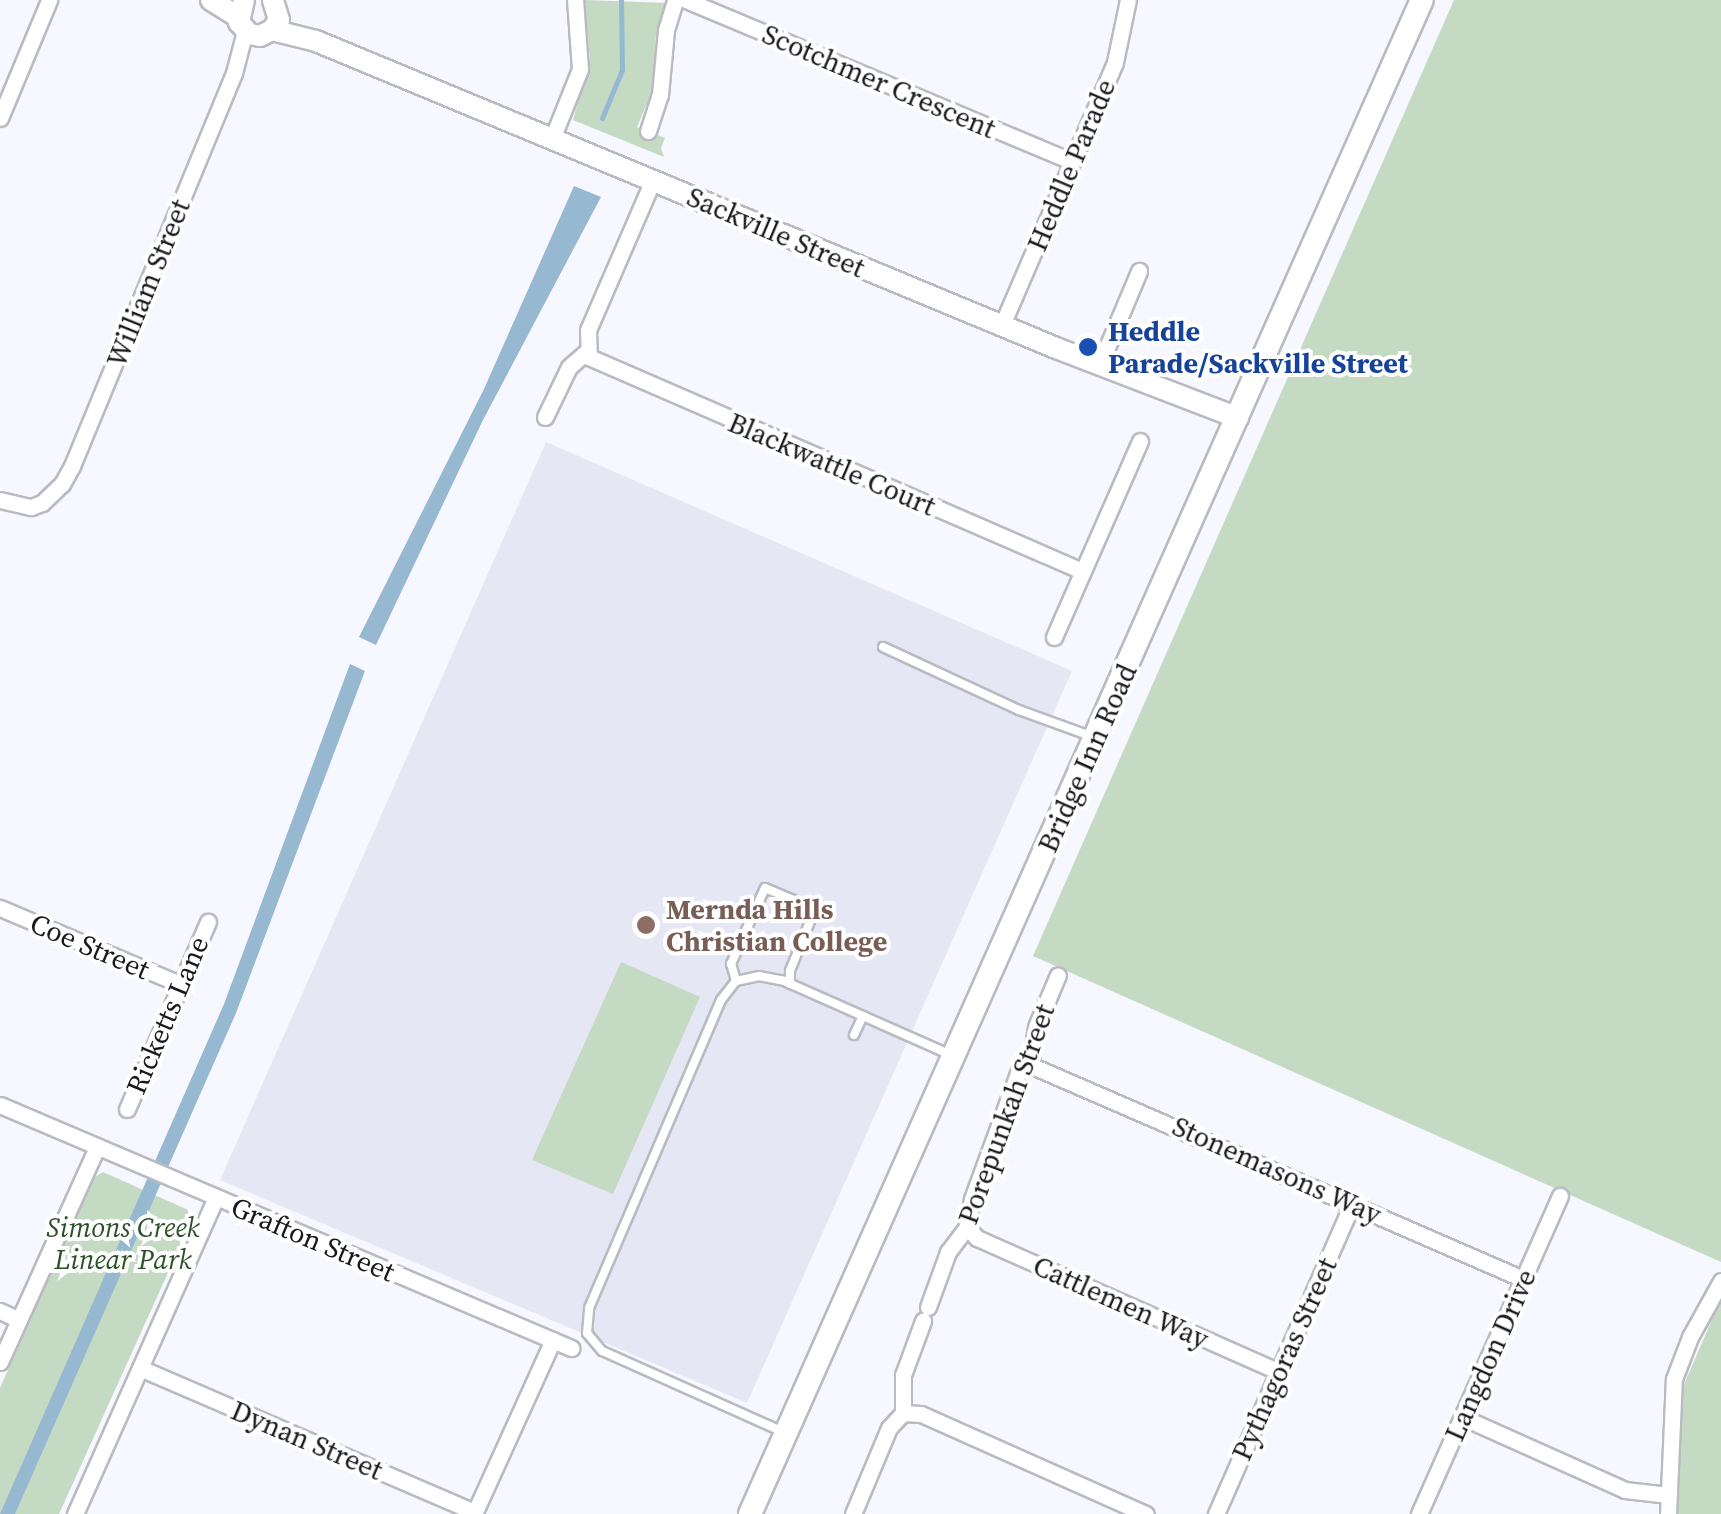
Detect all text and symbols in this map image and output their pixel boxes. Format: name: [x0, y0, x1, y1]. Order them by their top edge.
street label: Scotchmer Crescent: [757, 17, 1001, 145]
street label: Heddle Parade: [1020, 74, 1122, 256]
street label: Sackville Street: [682, 179, 870, 285]
street label: William Street: [99, 194, 197, 372]
place label: Heddle Parade/Sackville Street: [1108, 314, 1408, 380]
marker: Heddle Parade/Sackville Street: [1077, 336, 1099, 358]
street label: Blackwattle Court: [723, 405, 941, 523]
street label: Bridge Inn Road: [1030, 659, 1144, 857]
place label: Mernda Hills Christian College: [666, 892, 887, 958]
street label: Coe Street: [25, 906, 155, 986]
marker: Mernda Hills Christian College: [635, 914, 657, 936]
street label: Ricketts Lane: [119, 931, 215, 1099]
street label: Porepunkah Street: [951, 999, 1061, 1229]
street label: Stonemasons Way: [1167, 1109, 1387, 1231]
street label: Grafton Street: [226, 1190, 400, 1288]
park label: Simons Creek Linear Park: [46, 1210, 200, 1276]
street label: Cattlemen Way: [1028, 1248, 1214, 1356]
street label: Pythagoras Street: [1224, 1253, 1344, 1465]
street label: Langdon Drive: [1437, 1264, 1543, 1446]
street label: Dynan Street: [226, 1393, 388, 1487]

